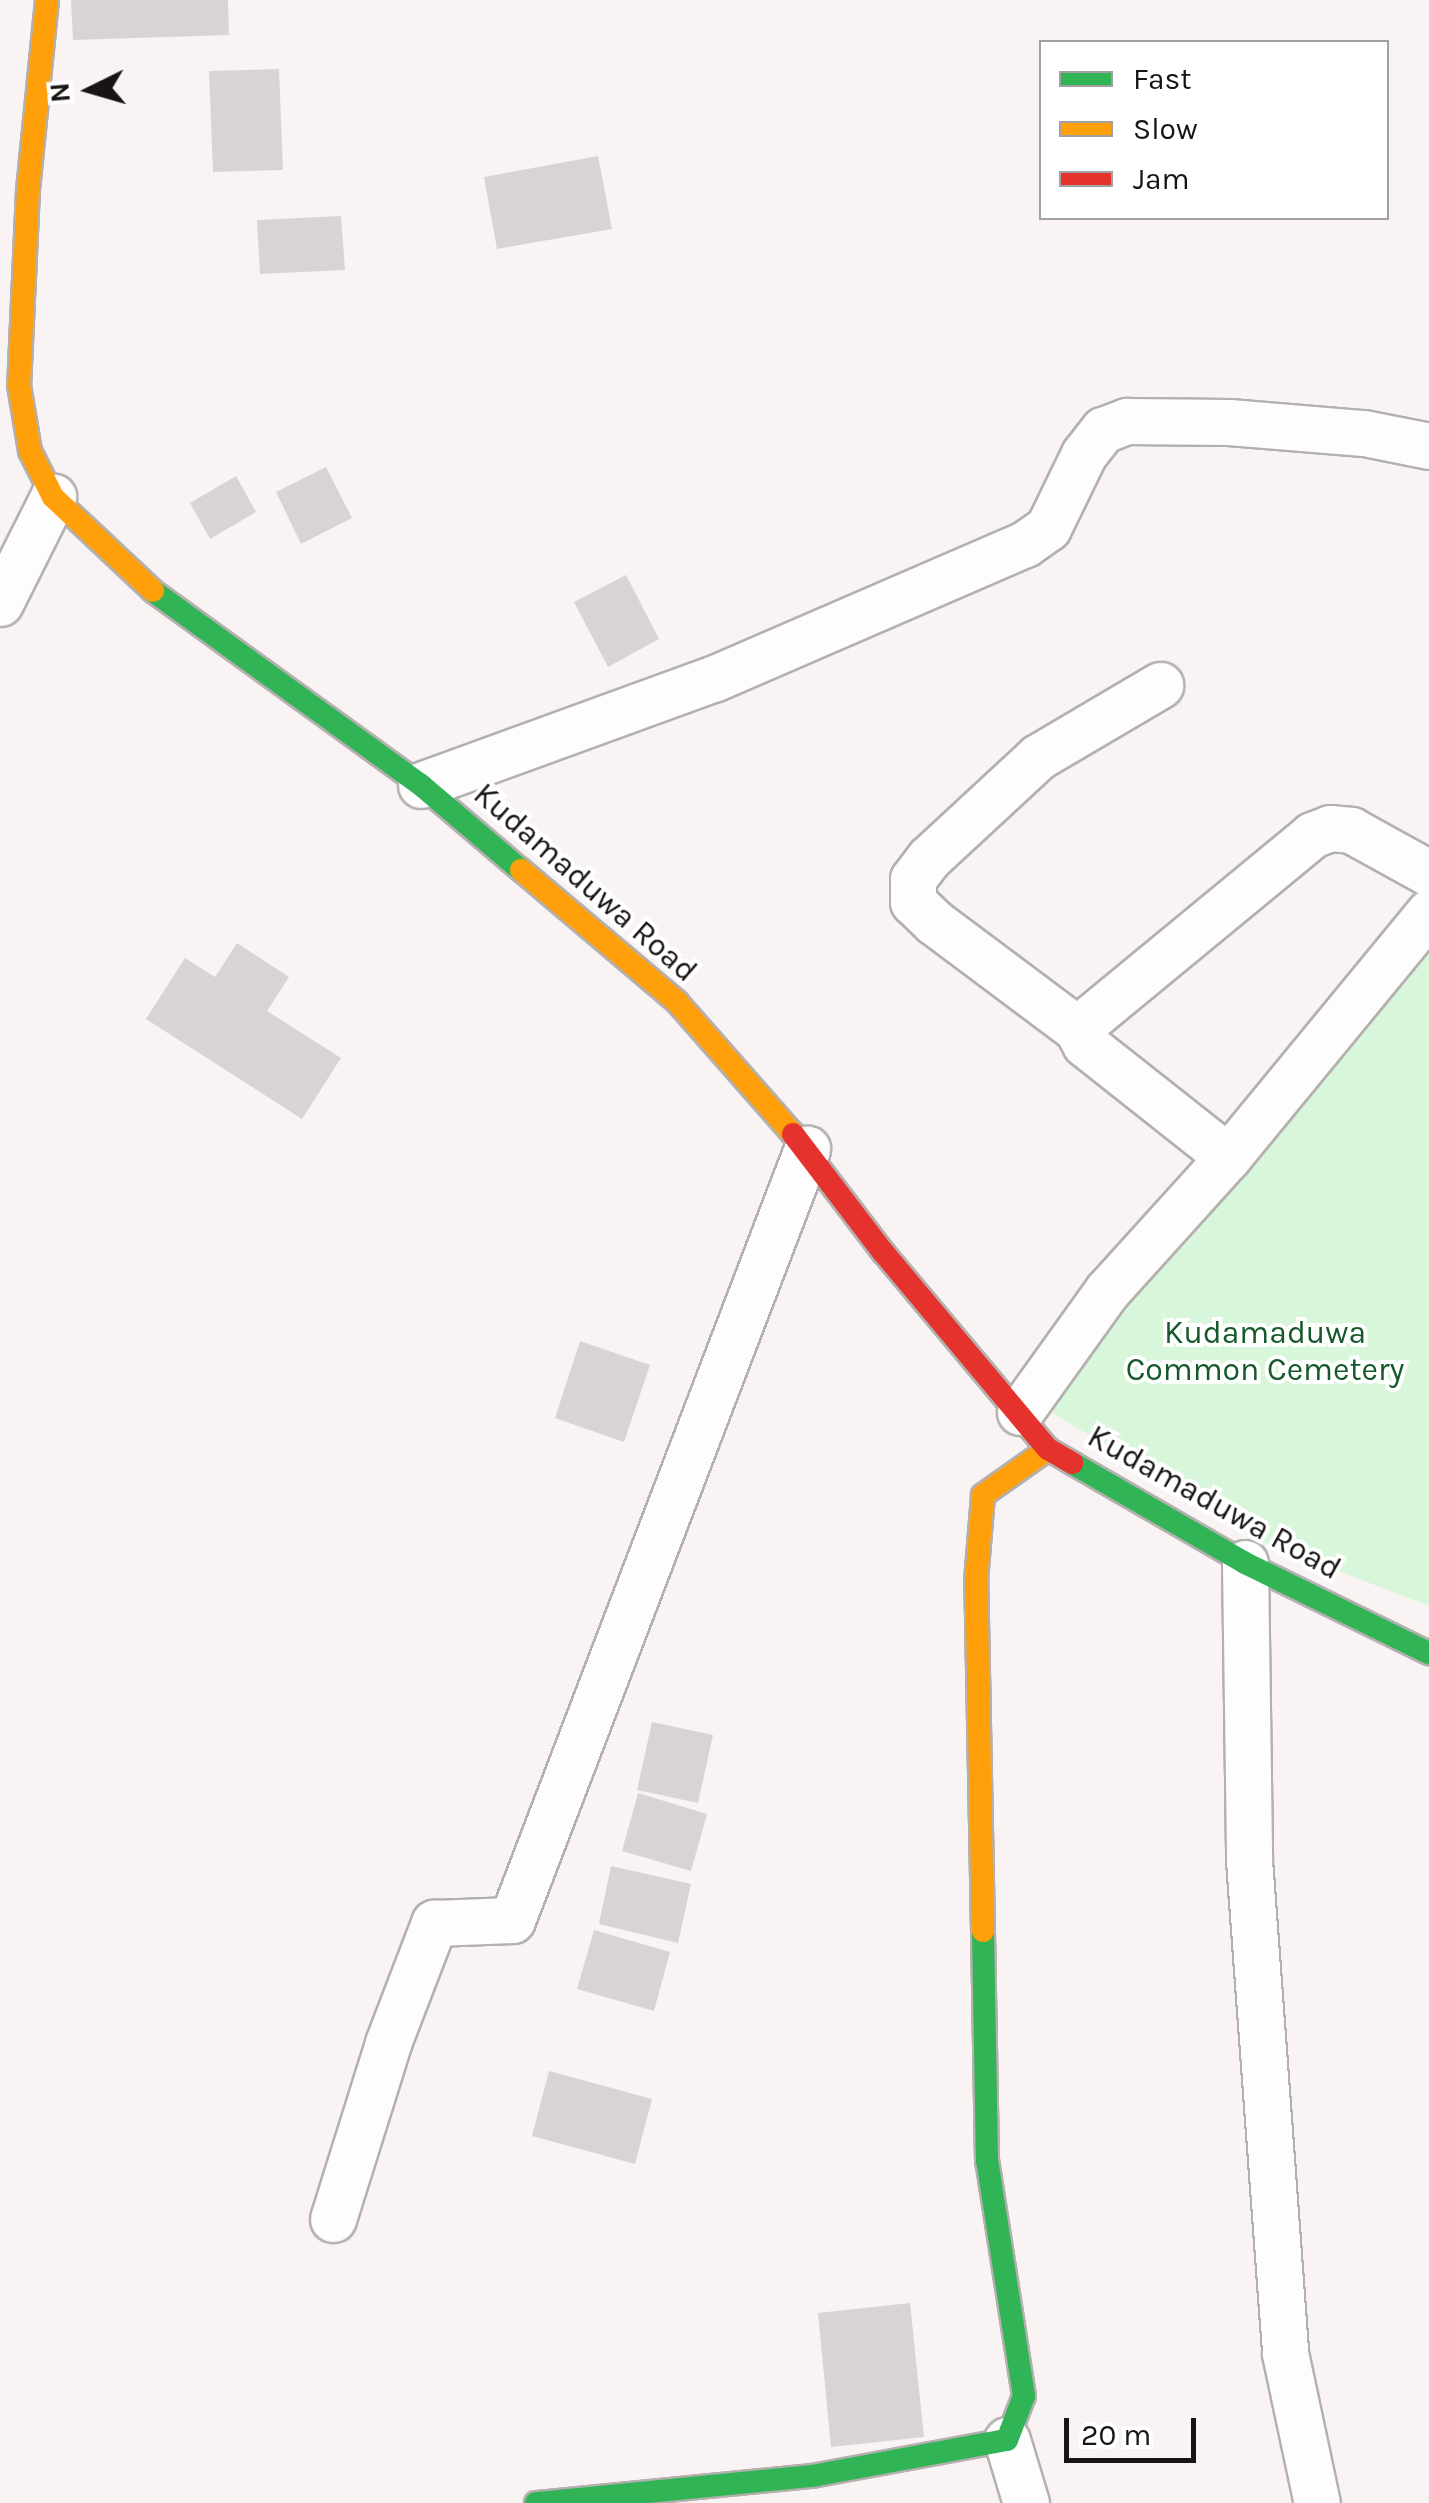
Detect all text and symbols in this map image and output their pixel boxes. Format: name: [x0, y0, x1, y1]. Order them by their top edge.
north arrow: [40, 40, 140, 140]
legend: [1039, 40, 1389, 220]
text: Fast: [1133, 61, 1192, 97]
text: N: [42, 81, 77, 104]
text: Slow: [1133, 111, 1198, 147]
text: Jam: [1133, 161, 1190, 197]
street label: Kudamaduwa Road: [465, 776, 705, 990]
park label: Kudamaduwa Common Cemetery: [1126, 1315, 1404, 1390]
street label: Kudamaduwa Road: [1081, 1418, 1347, 1588]
scale bar: [1069, 2398, 1202, 2460]
text: 20 m: [1081, 2417, 1151, 2453]

